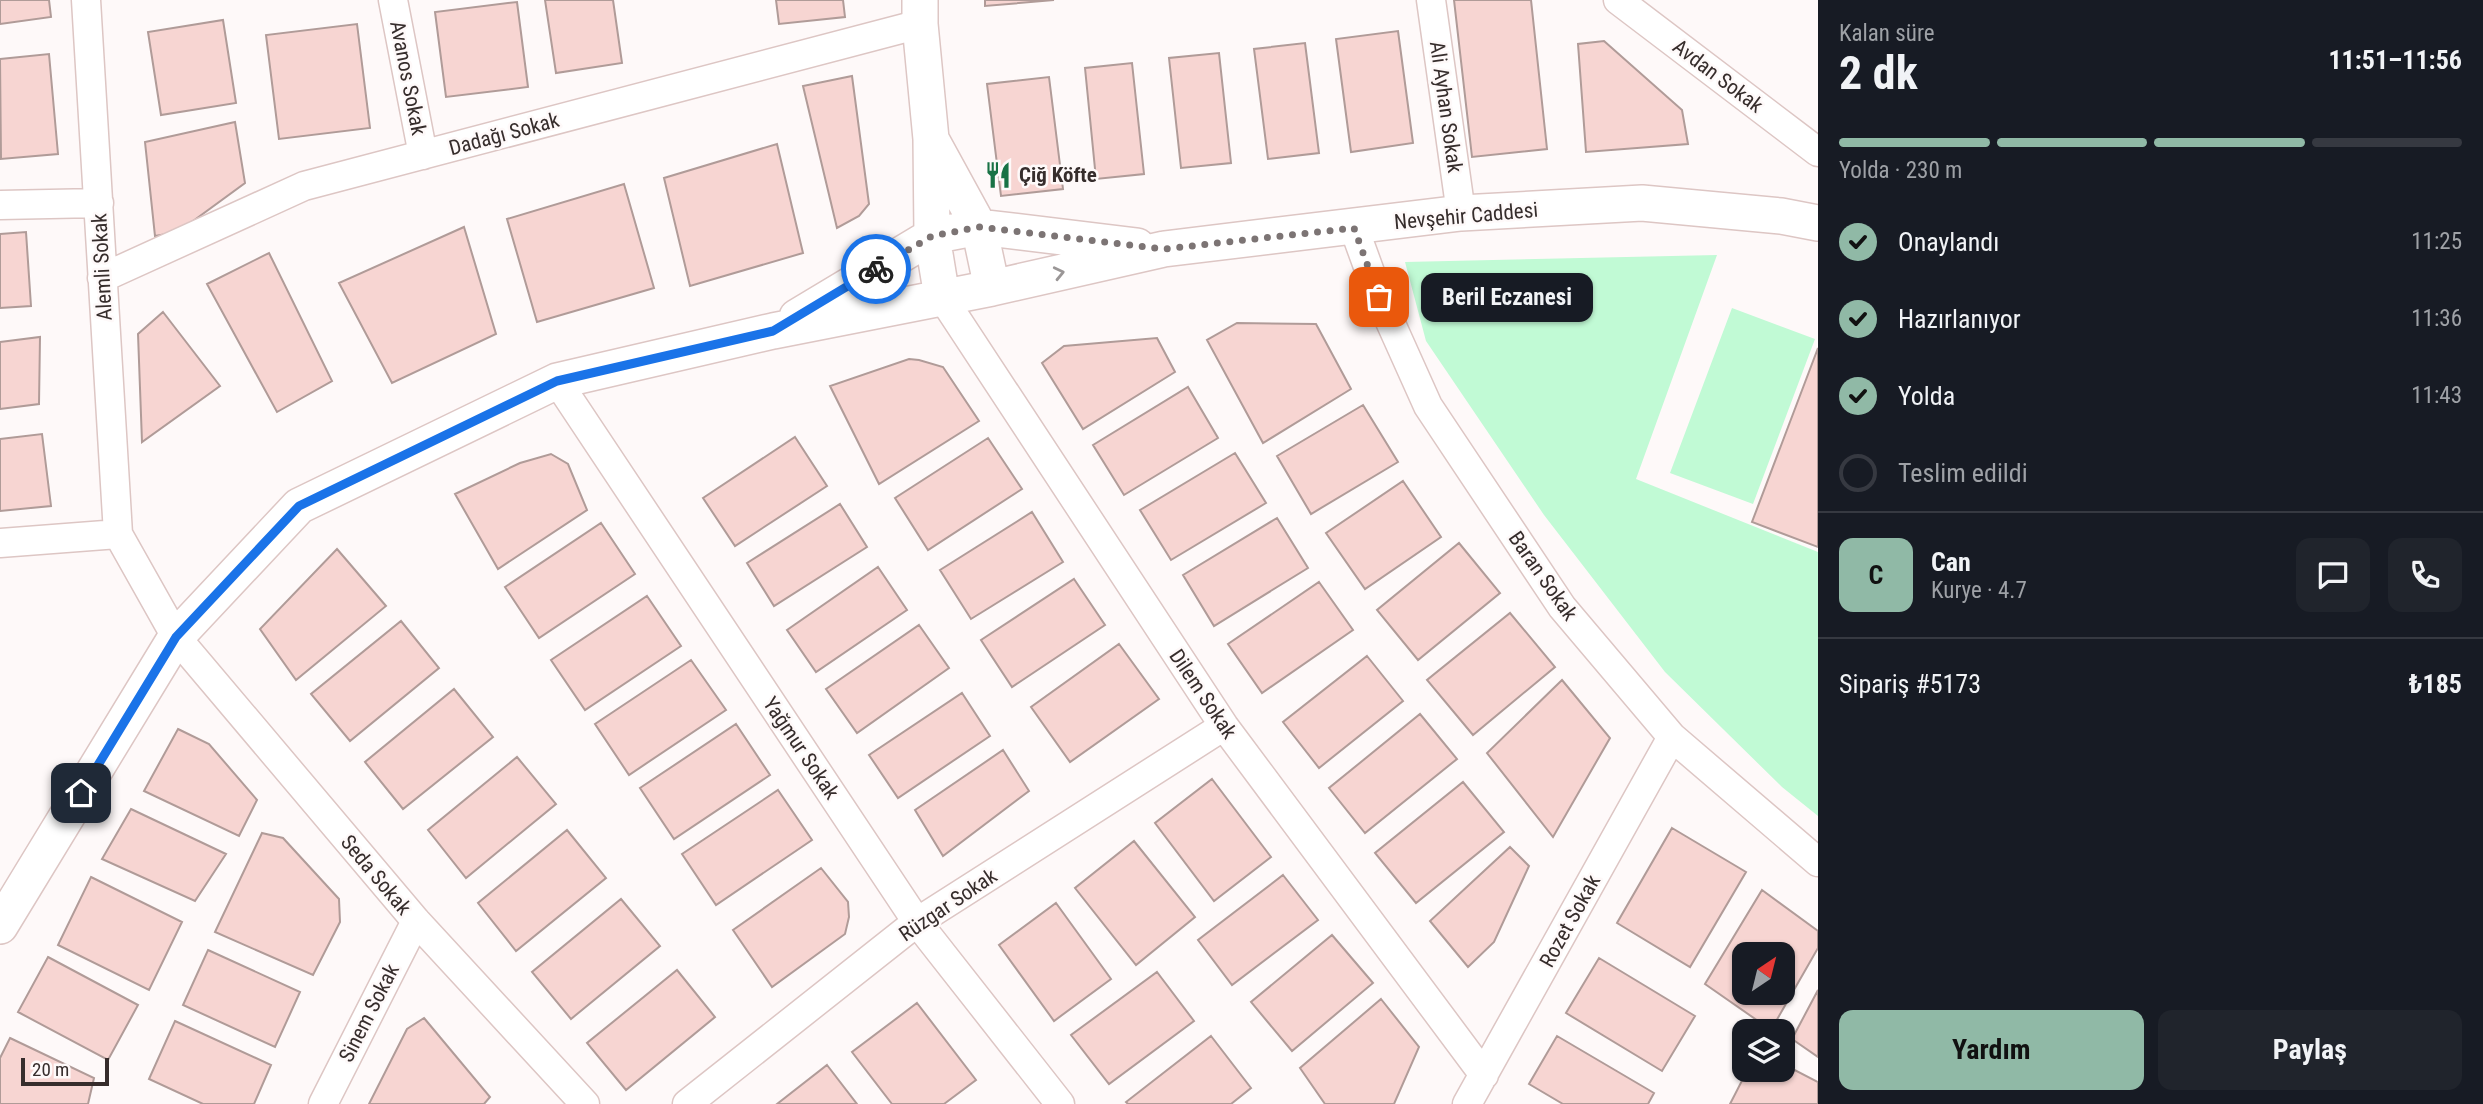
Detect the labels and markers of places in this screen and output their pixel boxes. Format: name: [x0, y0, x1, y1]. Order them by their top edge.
restaurant icon: Çiğ Köfte: [983, 160, 1013, 190]
place label: Çiğ Köfte: [1019, 163, 1097, 187]
pin: [1349, 267, 1409, 327]
callout: Beril Eczanesi: [1421, 272, 1592, 322]
pin: [51, 763, 111, 823]

